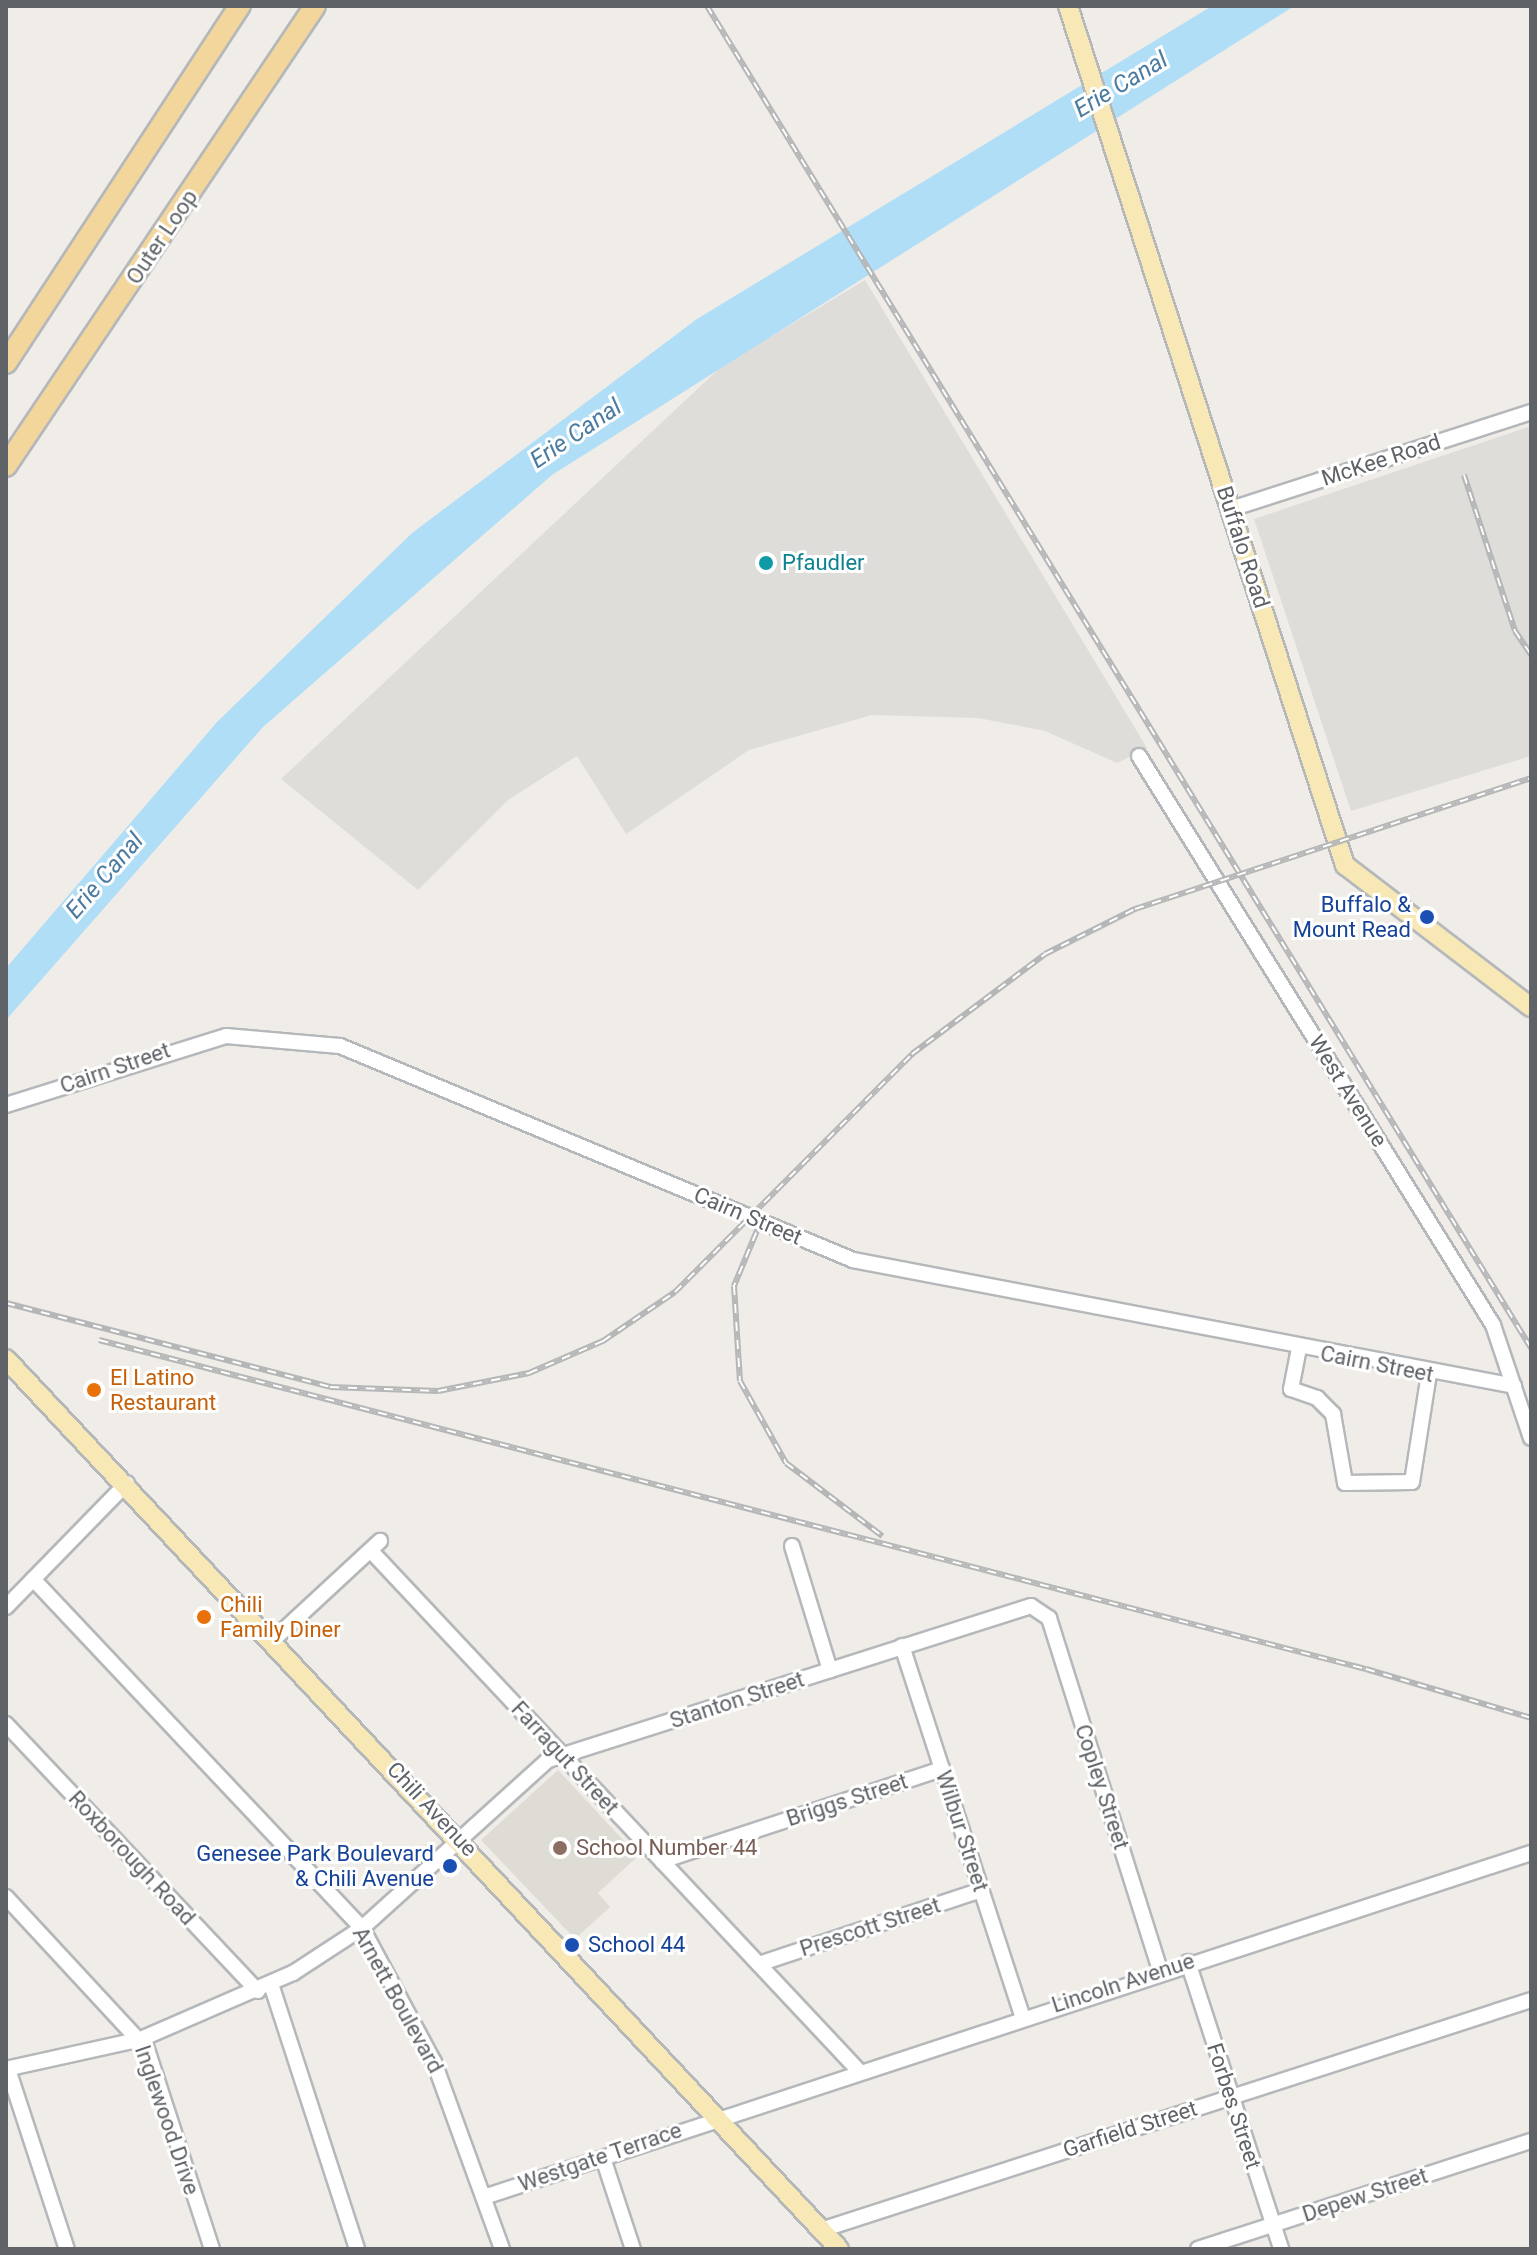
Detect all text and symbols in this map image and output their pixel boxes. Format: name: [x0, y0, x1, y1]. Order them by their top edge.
water label: Erie Canal: [1069, 46, 1173, 124]
street label: Outer Loop: [121, 185, 203, 289]
water label: Erie Canal: [525, 393, 627, 475]
street label: McKee Road: [1318, 428, 1444, 492]
street label: Buffalo Road: [1211, 483, 1275, 611]
place label: Pfaudler: [782, 550, 864, 576]
marker: Pfaudler: [757, 554, 775, 572]
water label: Erie Canal: [60, 827, 150, 925]
place label: Buffalo & Mount Read: [1293, 891, 1411, 942]
marker: Buffalo & Mount Read: [1418, 908, 1436, 926]
street label: West Avenue: [1303, 1030, 1393, 1152]
street label: Cairn Street: [56, 1037, 174, 1099]
street label: Cairn Street: [690, 1181, 806, 1251]
street label: Cairn Street: [1318, 1340, 1436, 1388]
place label: El Latino Restaurant: [110, 1364, 216, 1416]
marker: El Latino Restaurant: [85, 1381, 103, 1399]
place label: Chili Family Diner: [220, 1591, 341, 1642]
marker: Chili Family Diner: [195, 1608, 213, 1626]
street label: Stanton Street: [667, 1666, 807, 1734]
street label: Farragut Street: [506, 1696, 624, 1820]
street label: Copley Street: [1069, 1721, 1135, 1853]
street label: Chili Avenue: [381, 1756, 483, 1862]
street label: Wilbur Street: [930, 1767, 994, 1895]
street label: Briggs Street: [783, 1768, 911, 1832]
street label: Roxborough Road: [63, 1785, 201, 1931]
place label: School Number 44: [576, 1835, 757, 1861]
marker: School Number 44: [551, 1839, 569, 1857]
place label: Genesee Park Boulevard & Chili Avenue: [196, 1840, 434, 1892]
marker: Genesee Park Boulevard & Chili Avenue: [441, 1857, 459, 1875]
street label: Prescott Street: [796, 1892, 944, 1962]
street label: Arnett Boulevard: [347, 1922, 449, 2078]
place label: School 44: [588, 1932, 685, 1958]
marker: School 44: [563, 1936, 581, 1954]
street label: Lincoln Avenue: [1048, 1948, 1198, 2018]
street label: Forbes Street: [1201, 2040, 1267, 2172]
street label: Inglewood Drive: [129, 2042, 205, 2198]
street label: Garfield Street: [1060, 2095, 1200, 2163]
street label: Westgate Terrace: [515, 2117, 685, 2197]
street label: Depew Street: [1299, 2162, 1431, 2228]

